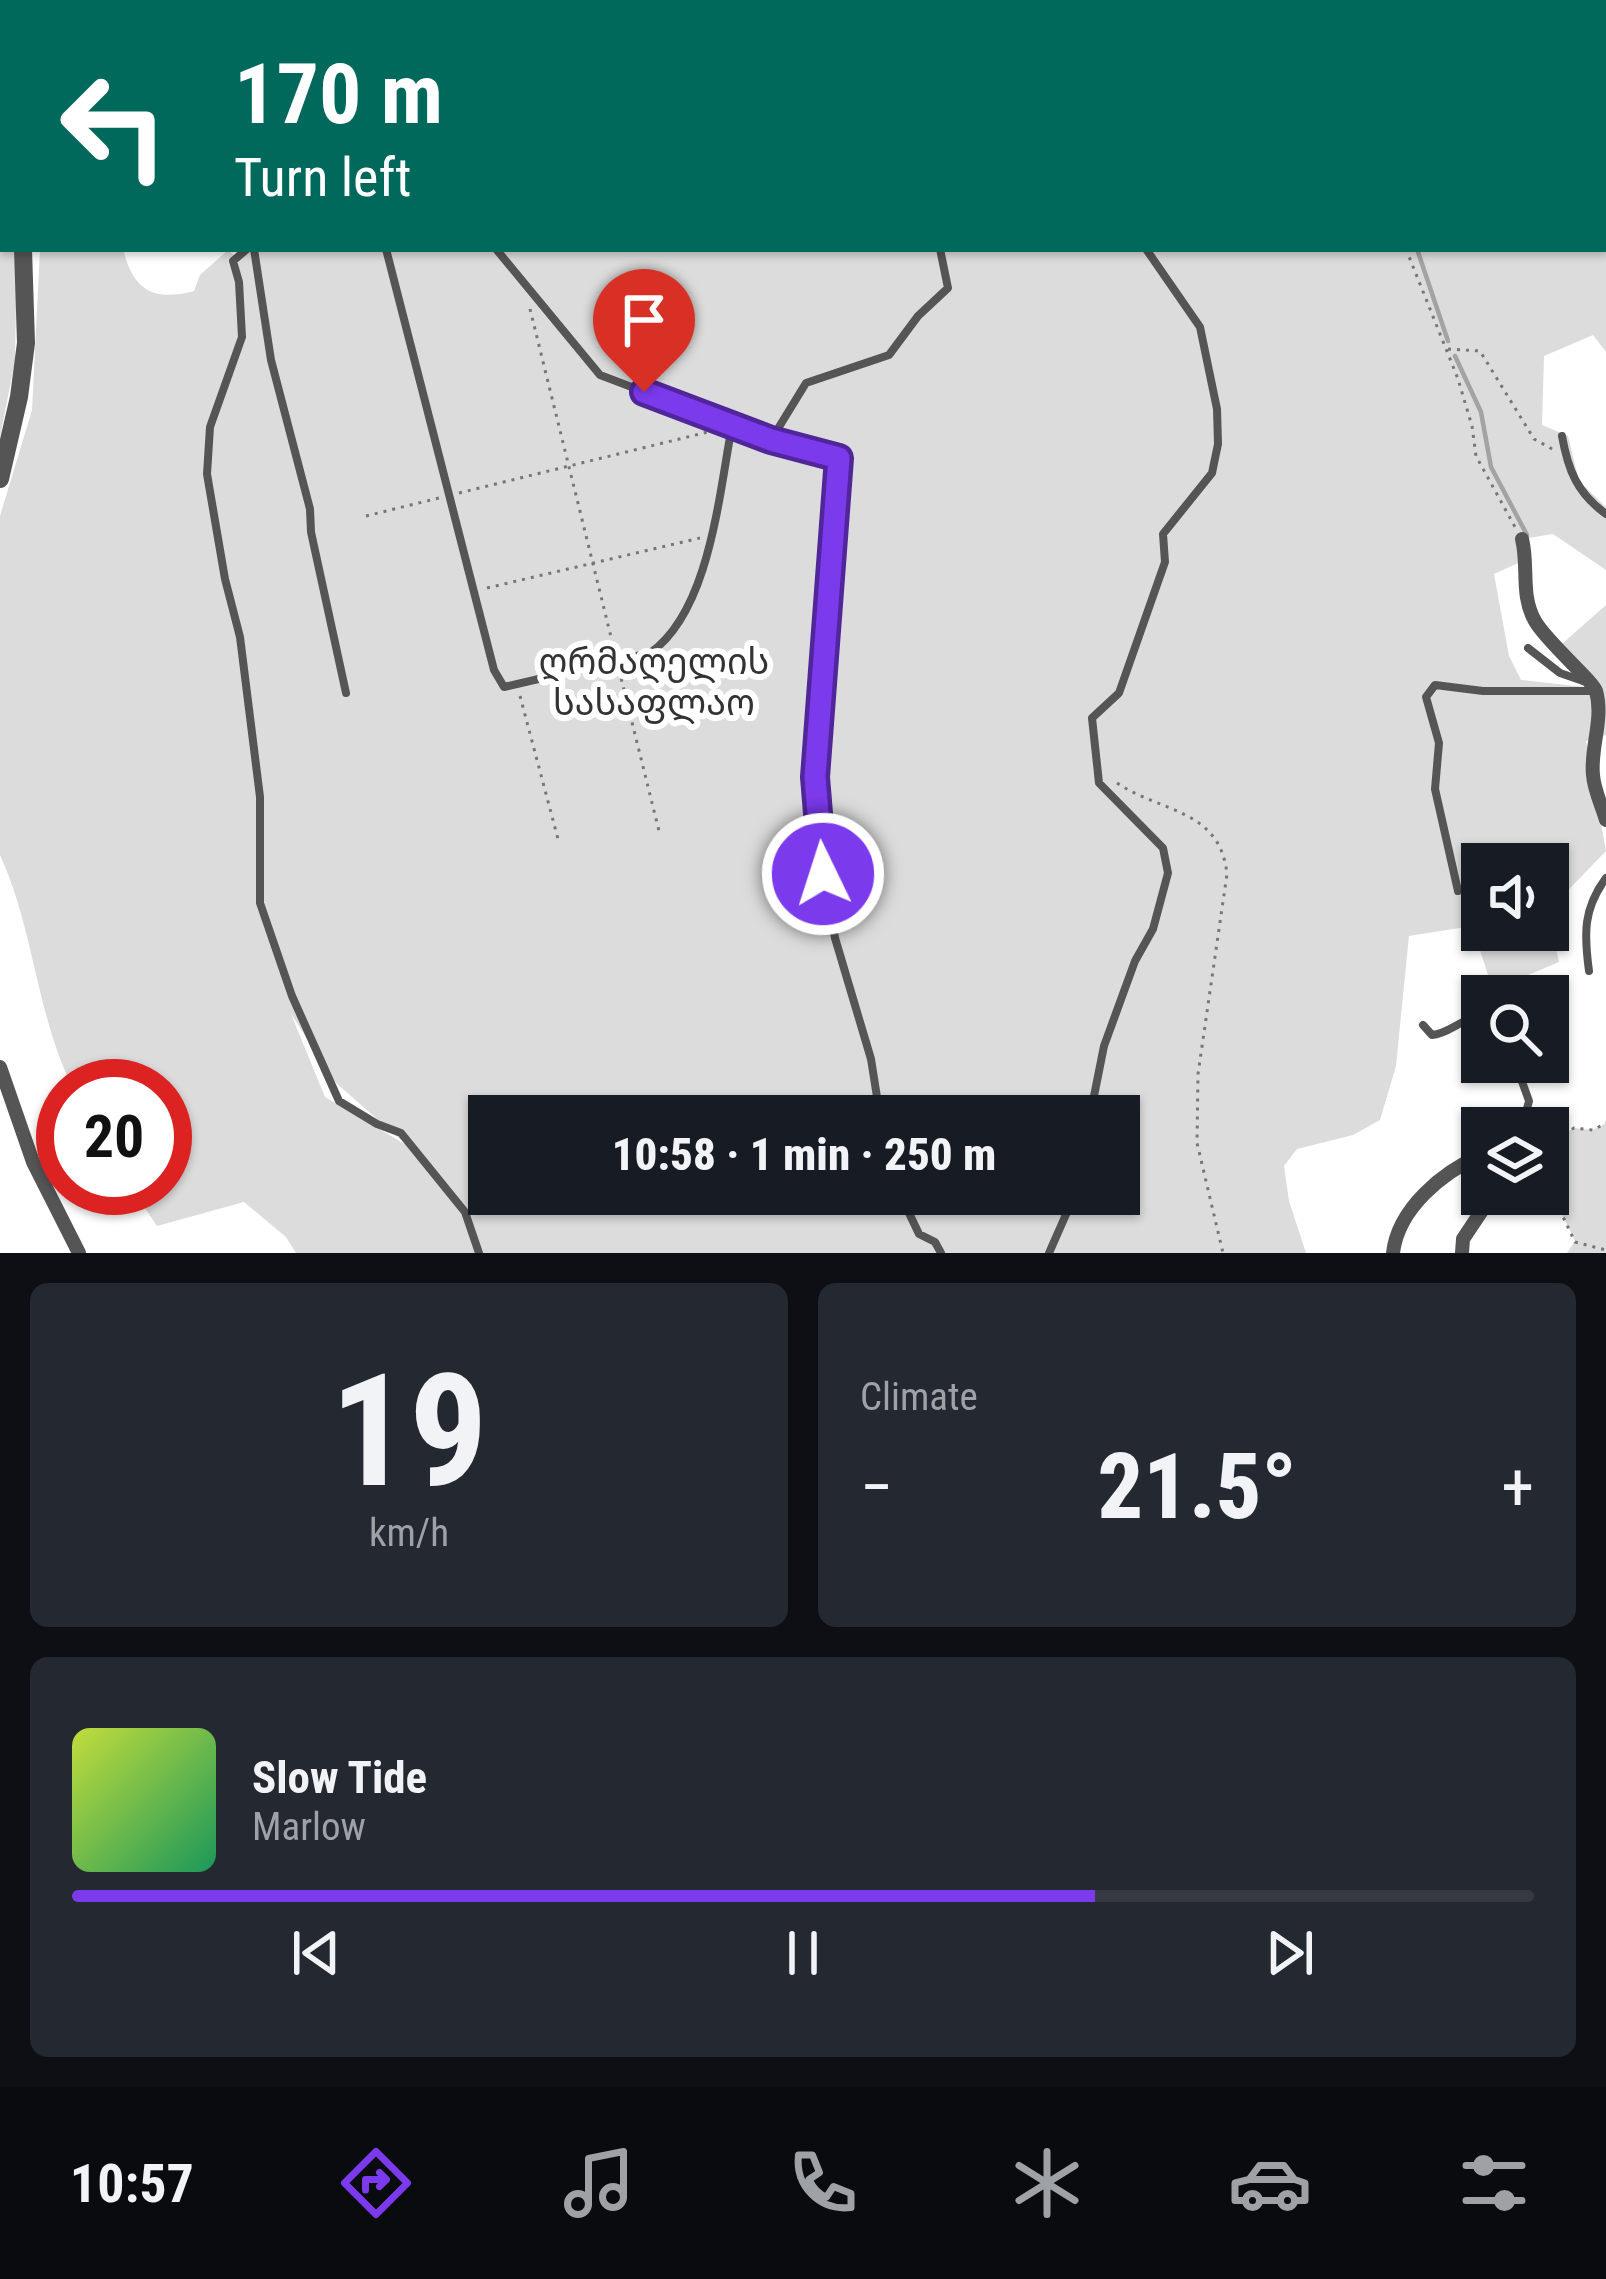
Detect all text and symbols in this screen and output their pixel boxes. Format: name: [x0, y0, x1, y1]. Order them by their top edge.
text: 170 m: [234, 45, 443, 144]
icon: left: [36, 48, 192, 204]
text: Turn left: [234, 146, 411, 209]
pin: [593, 269, 695, 392]
icon: arrive: [611, 287, 677, 353]
park label: ღრმაღელის სასაფლაო: [539, 641, 769, 725]
position arrow: [760, 811, 886, 937]
map controls: [1461, 843, 1569, 1215]
button: sound: [1461, 843, 1569, 951]
button: search: [1461, 975, 1569, 1083]
speed limit sign: 20: [36, 1059, 192, 1215]
button: layers: [1461, 1107, 1569, 1215]
text: 10:58 · 1 min · 250 m: [612, 1128, 996, 1181]
text: 19: [330, 1340, 488, 1523]
text: Climate: [860, 1374, 978, 1420]
text: 21.5°: [1097, 1435, 1297, 1540]
text: −: [860, 1449, 893, 1526]
text: +: [1501, 1449, 1534, 1526]
text: km/h: [369, 1510, 449, 1556]
text: Slow Tide: [252, 1751, 427, 1804]
text: Marlow: [252, 1804, 366, 1850]
icon: previous: [283, 1920, 349, 1986]
icon: pause: [770, 1920, 836, 1986]
icon: next: [1257, 1920, 1323, 1986]
icon: directions: [334, 2141, 418, 2225]
icon: music: [557, 2141, 641, 2225]
icon: phone: [781, 2141, 865, 2225]
icon: climate: [1005, 2141, 1089, 2225]
icon: car: [1228, 2141, 1312, 2225]
icon: filters: [1452, 2141, 1536, 2225]
text: 10:57: [70, 2152, 194, 2215]

